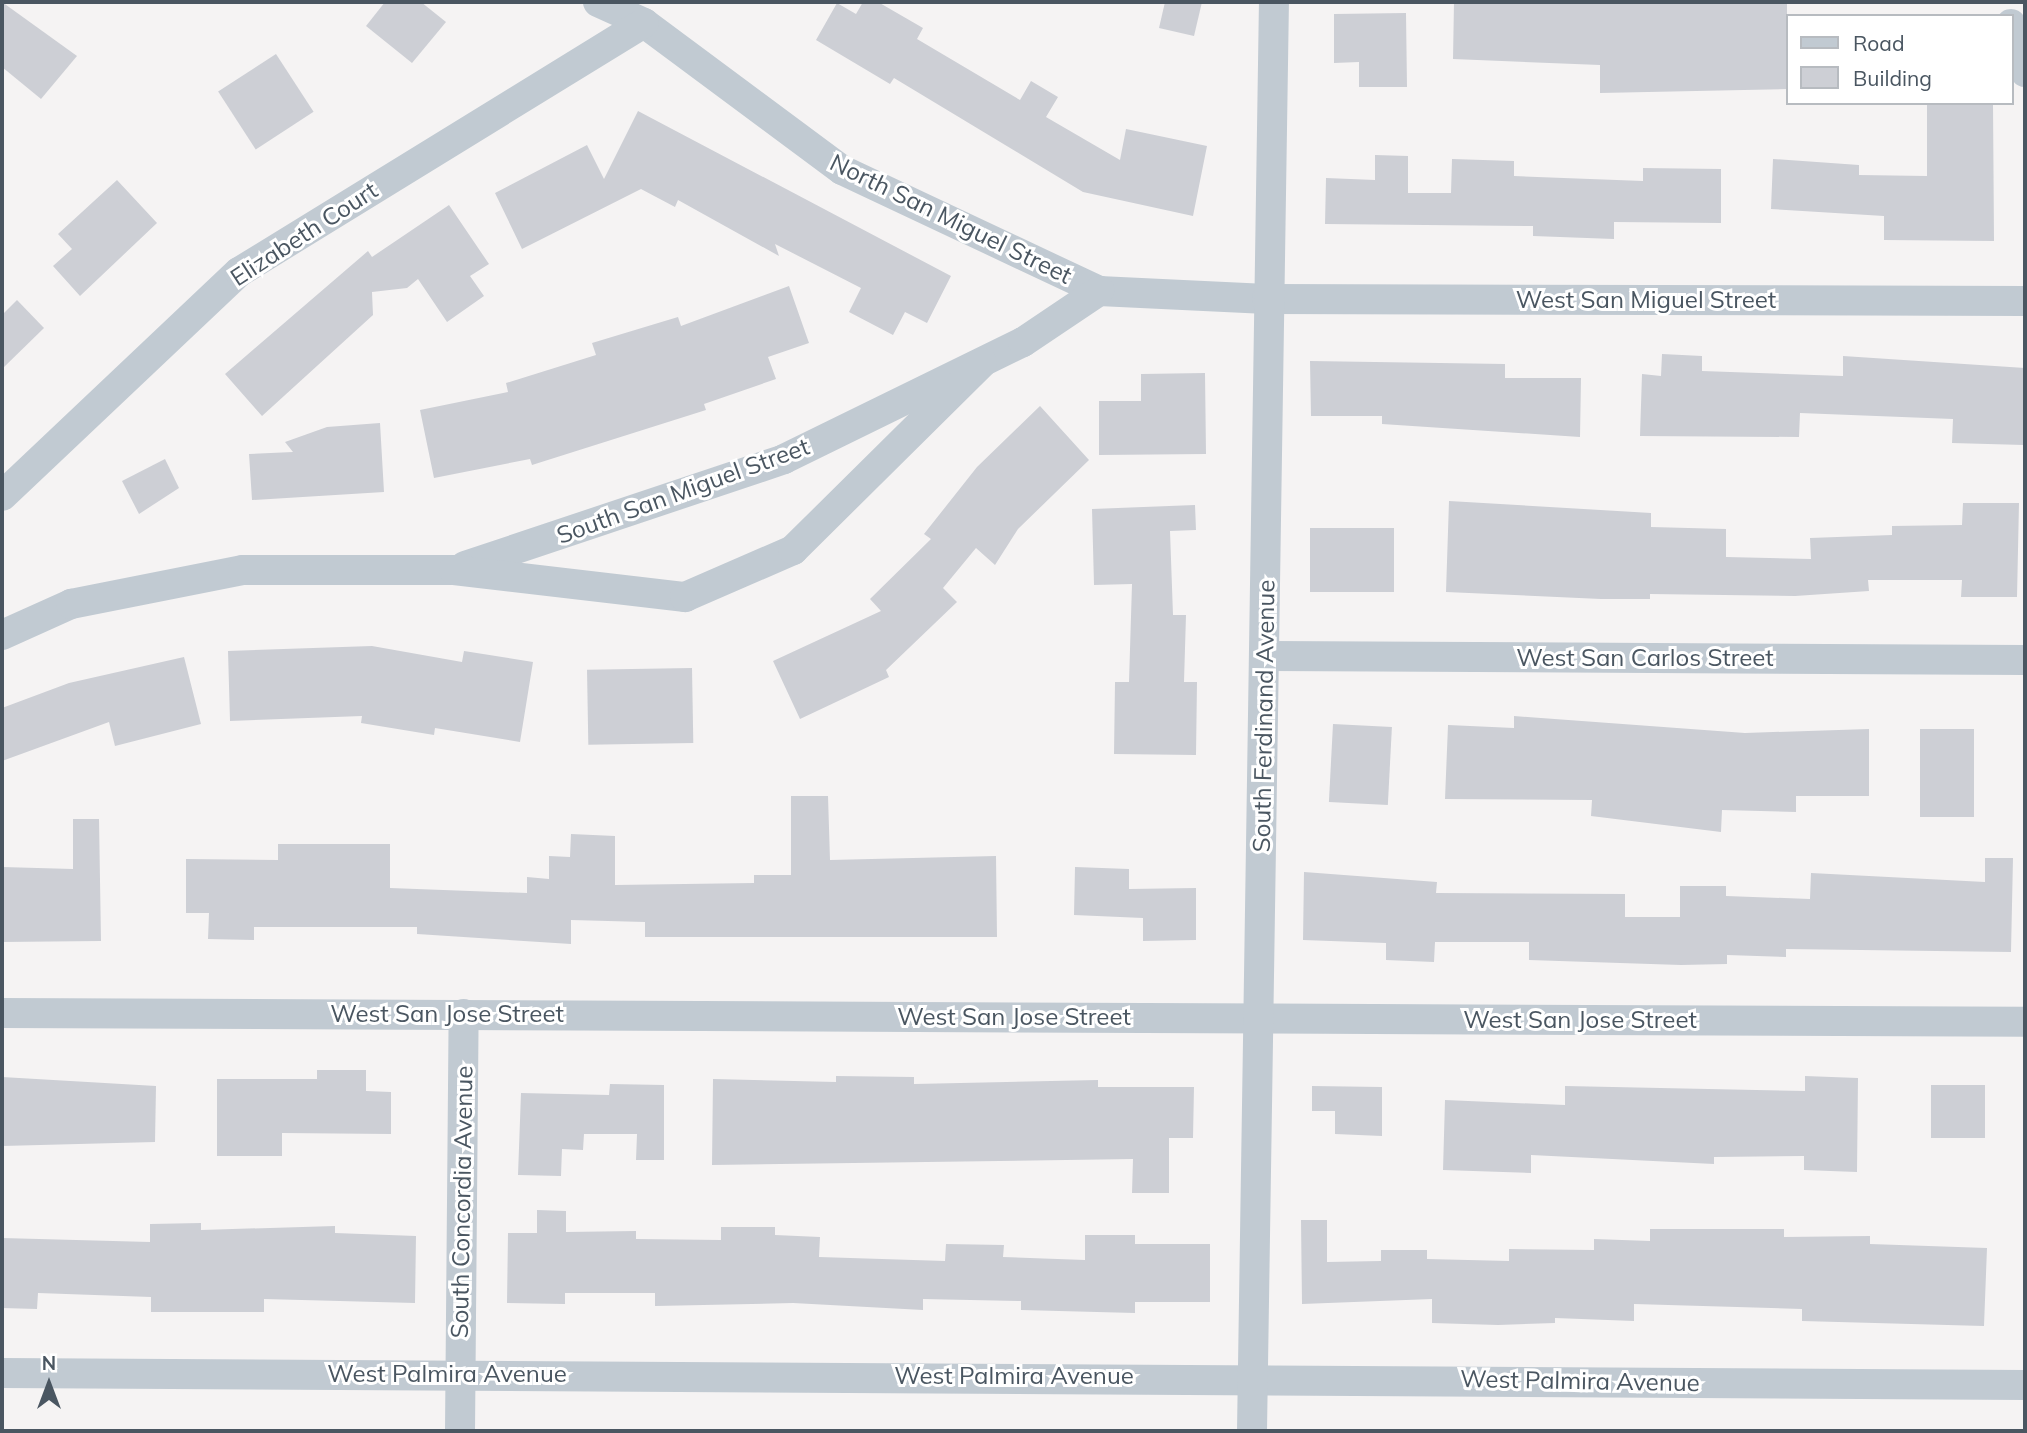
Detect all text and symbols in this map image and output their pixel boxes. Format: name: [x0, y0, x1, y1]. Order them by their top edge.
legend: [1786, 14, 2013, 105]
text: Road: [1853, 30, 1904, 56]
text: Building: [1853, 65, 1932, 91]
street label: North San Miguel Street: [825, 148, 1077, 290]
street label: Elizabeth Court: [225, 176, 383, 292]
street label: West San Miguel Street: [1516, 286, 1776, 314]
street label: South San Miguel Street: [553, 432, 813, 550]
street label: South Ferdinand Avenue: [1247, 579, 1281, 853]
street label: West San Carlos Street: [1516, 644, 1774, 672]
street label: West San Jose Street: [330, 1000, 564, 1028]
street label: West San Jose Street: [897, 1003, 1131, 1031]
street label: West San Jose Street: [1463, 1006, 1697, 1034]
street label: South Concordia Avenue: [445, 1065, 479, 1339]
north arrow: [14, 1349, 84, 1419]
text: N: [42, 1351, 56, 1375]
street label: West Palmira Avenue: [327, 1360, 567, 1388]
street label: West Palmira Avenue: [894, 1362, 1134, 1390]
street label: West Palmira Avenue: [1460, 1365, 1700, 1397]

